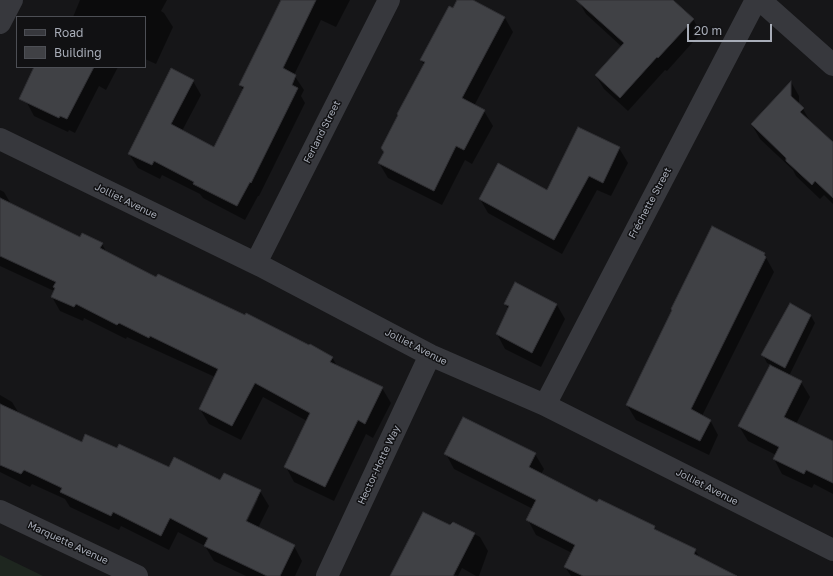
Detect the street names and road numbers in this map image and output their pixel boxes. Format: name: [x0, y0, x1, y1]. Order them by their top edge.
street label: Ferland Street: [301, 99, 343, 165]
street label: Fréchette Street: [626, 165, 674, 241]
street label: Jolliet Avenue: [93, 181, 159, 221]
street label: Jolliet Avenue: [383, 326, 449, 368]
street label: Hector-Hotte Way: [355, 423, 403, 507]
street label: Jolliet Avenue: [674, 466, 740, 508]
street label: Marquette Avenue: [26, 519, 110, 567]

